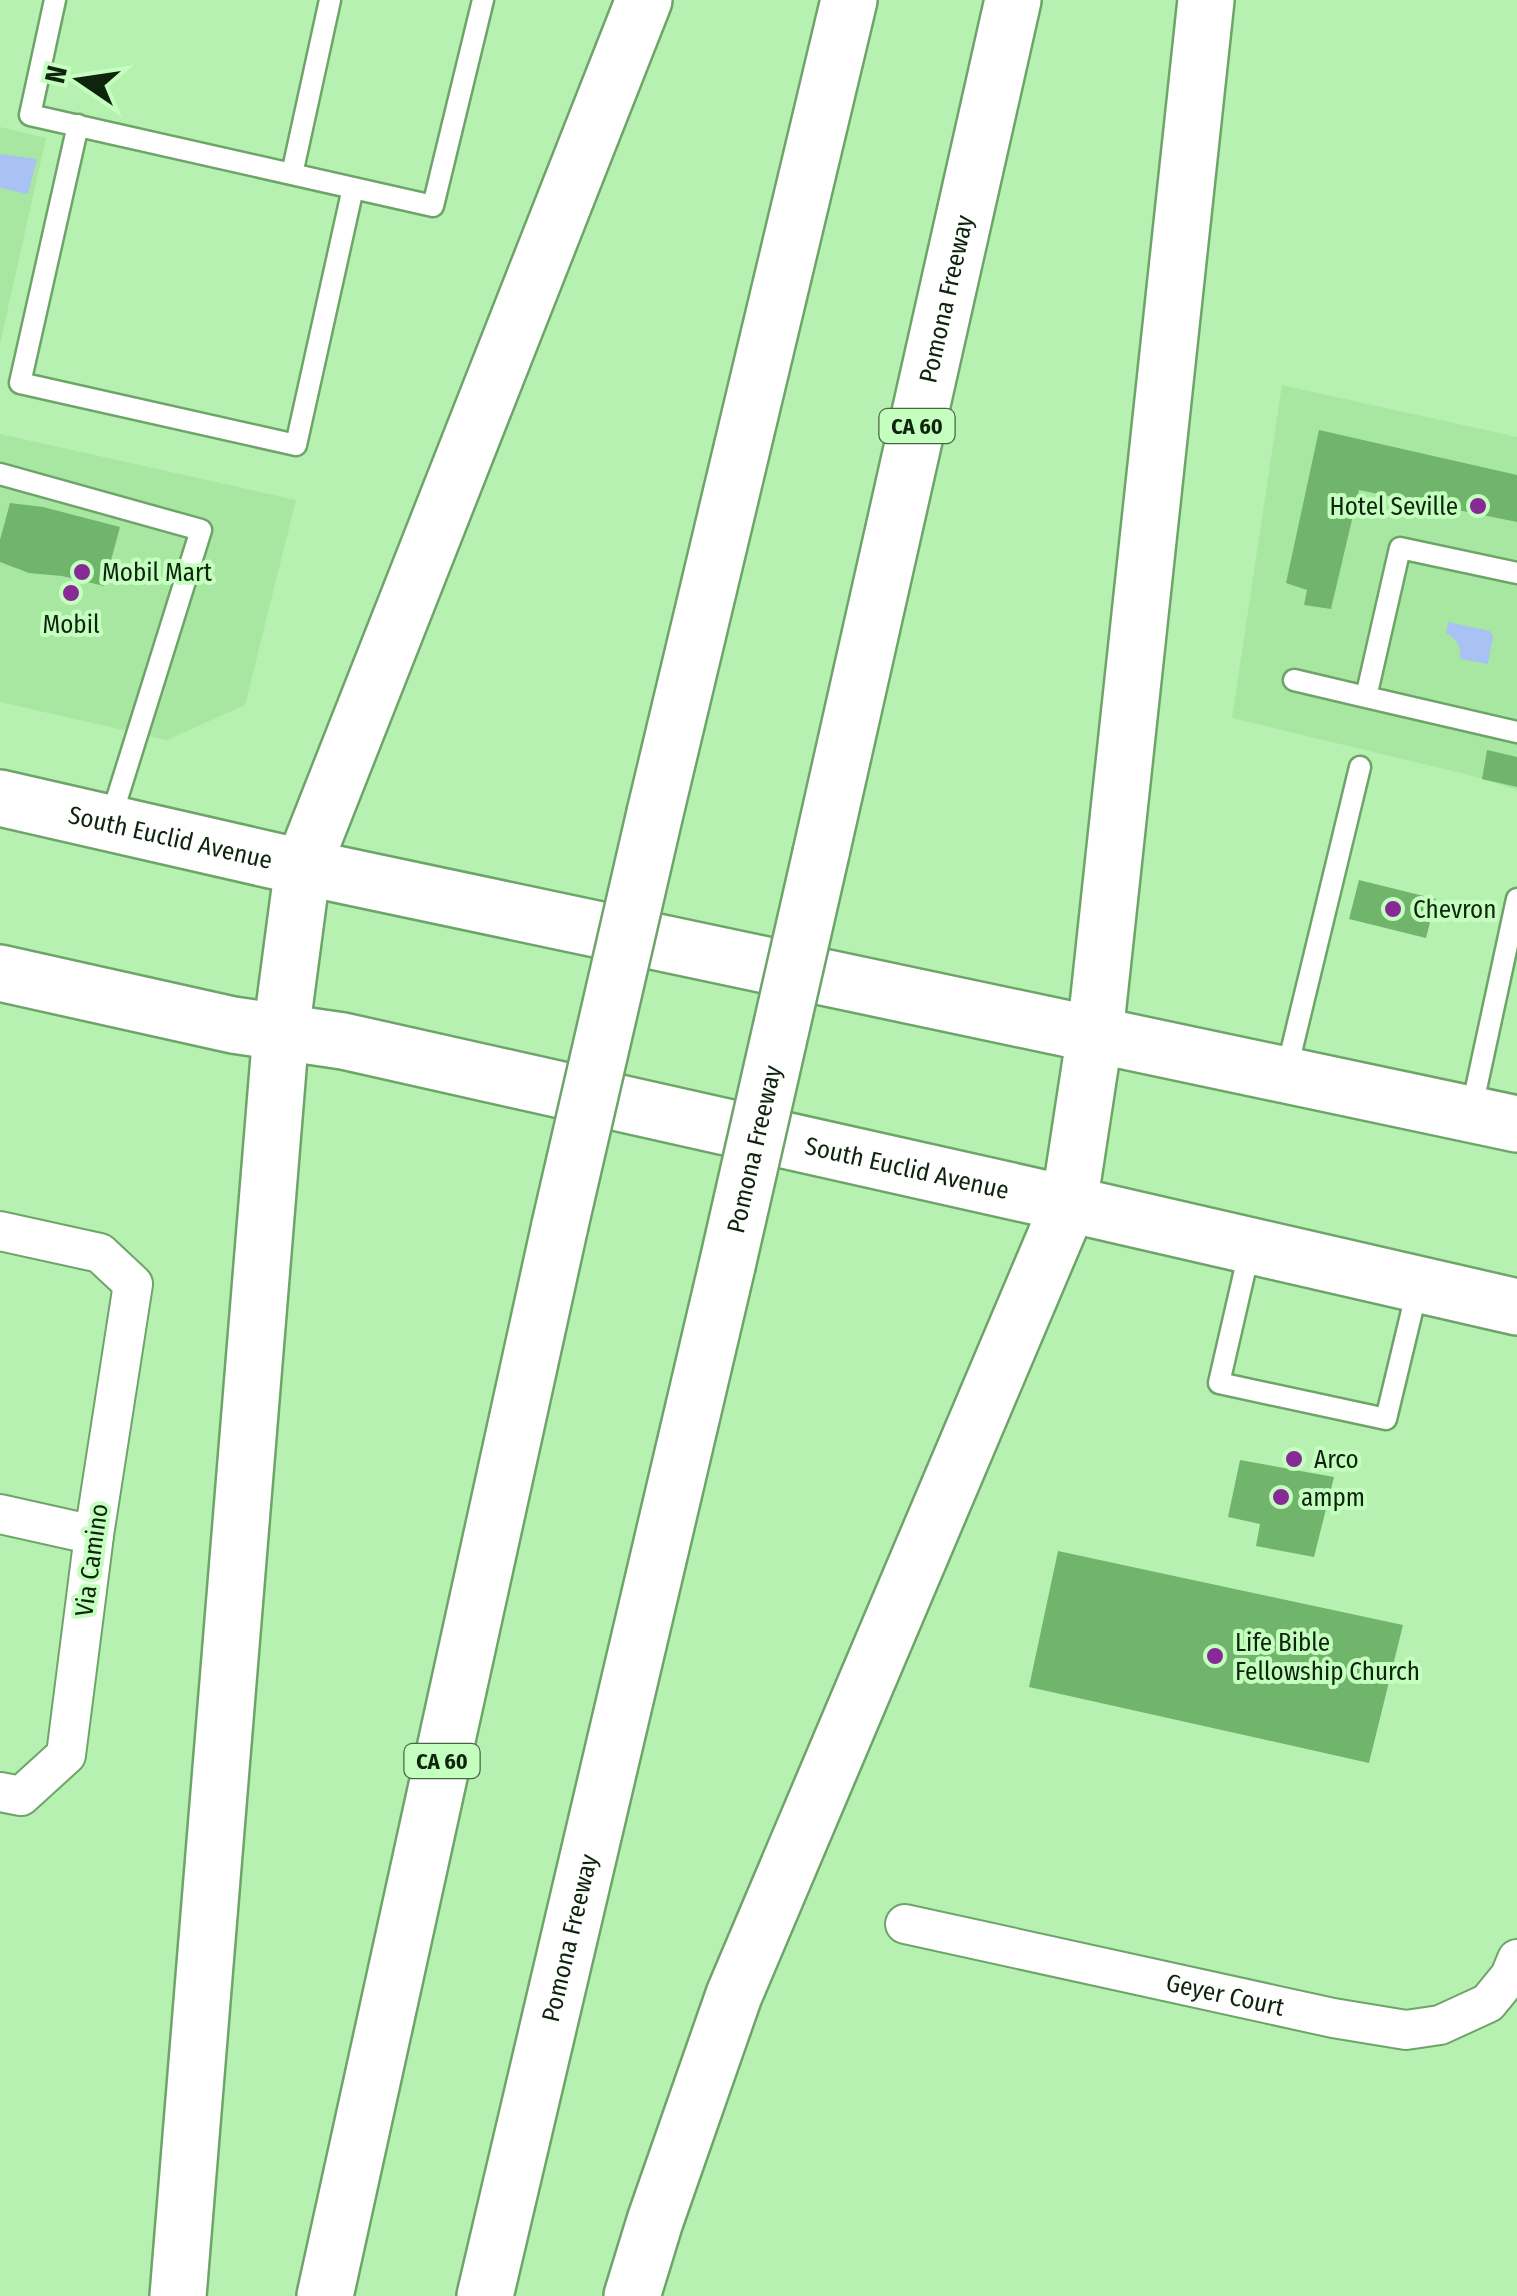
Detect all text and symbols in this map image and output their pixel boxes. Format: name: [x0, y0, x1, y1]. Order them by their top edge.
north arrow: [30, 30, 130, 130]
text: N: [38, 63, 74, 86]
street label: Pomona Freeway: [913, 212, 980, 386]
road number: CA 60: [880, 409, 954, 443]
place label: Hotel Seville: [1330, 492, 1458, 522]
marker: Hotel Seville: [1467, 495, 1489, 517]
place label: Mobil Mart: [102, 558, 213, 588]
marker: Mobil Mart: [71, 561, 93, 583]
marker: Mobil: [60, 582, 82, 604]
place label: Mobil: [42, 610, 100, 640]
street label: South Euclid Avenue: [65, 800, 275, 876]
place label: Chevron: [1413, 895, 1496, 925]
marker: Chevron: [1382, 898, 1404, 920]
street label: Pomona Freeway: [721, 1062, 788, 1236]
street label: South Euclid Avenue: [802, 1131, 1012, 1206]
place label: Arco: [1314, 1445, 1359, 1475]
marker: Arco: [1283, 1448, 1305, 1470]
place label: ampm: [1301, 1483, 1365, 1513]
marker: ampm: [1270, 1486, 1292, 1508]
street label: Via Camino: [69, 1502, 115, 1619]
place label: Life Bible Fellowship Church: [1235, 1628, 1420, 1687]
marker: Life Bible Fellowship Church: [1204, 1645, 1226, 1667]
road number: CA 60: [404, 1744, 480, 1778]
street label: Pomona Freeway: [536, 1851, 604, 2025]
street label: Geyer Court: [1163, 1968, 1288, 2023]

